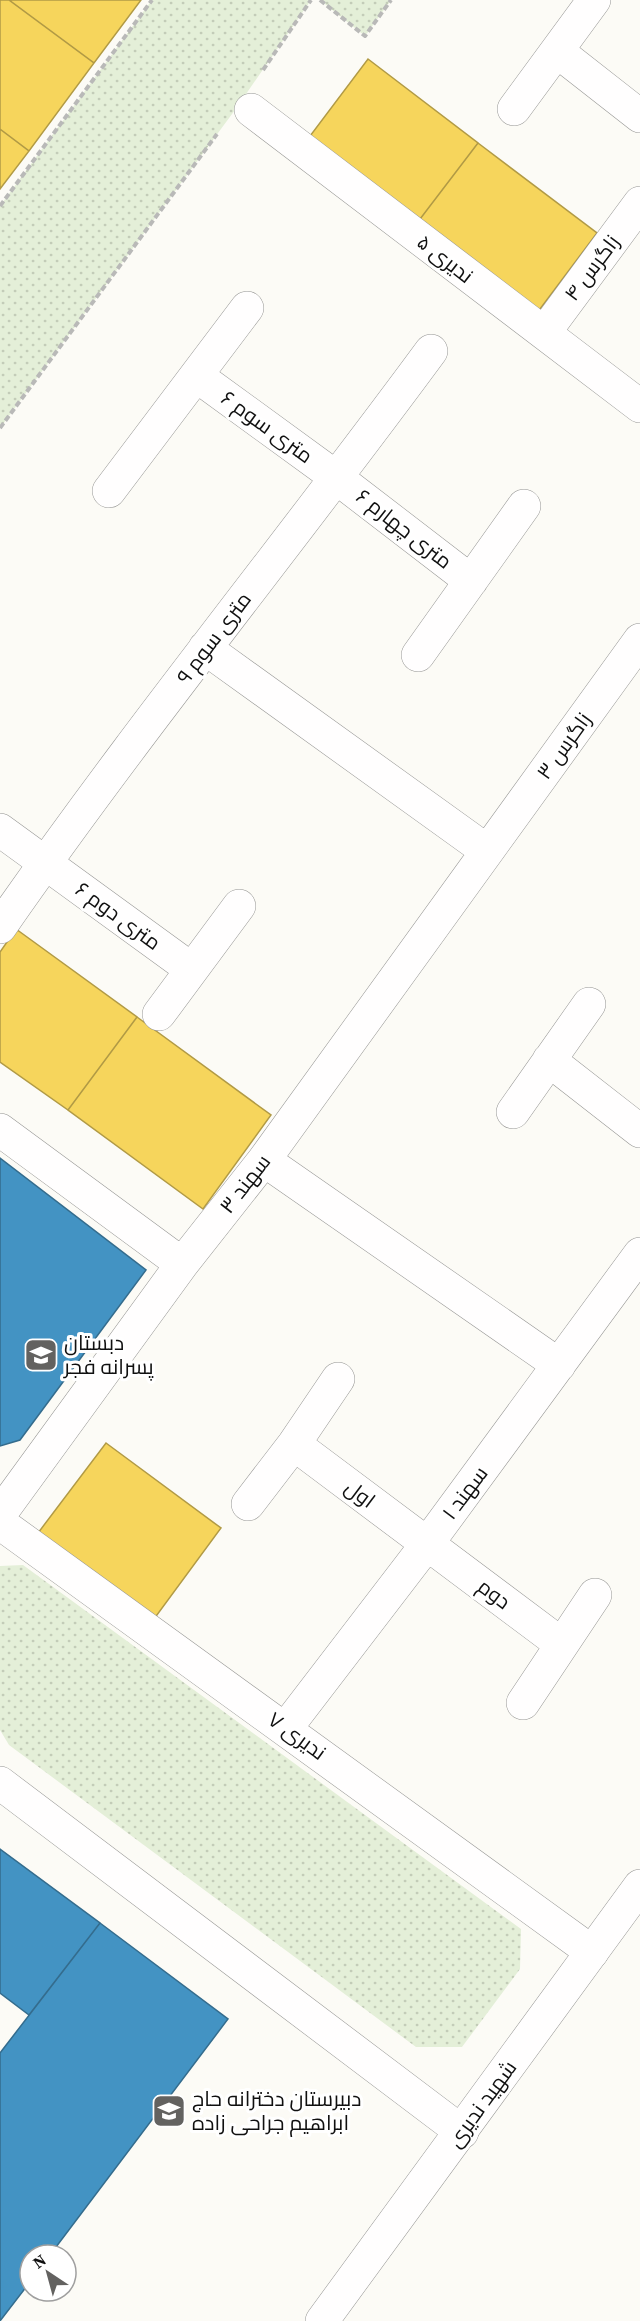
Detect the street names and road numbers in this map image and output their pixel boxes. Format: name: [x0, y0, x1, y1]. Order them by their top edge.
street label: ندیری ۵: [411, 227, 479, 290]
street label: زاگرس ۴: [557, 229, 626, 307]
street label: ۶ متری سوم: [215, 383, 319, 470]
street label: ۶ متری چهارم: [350, 482, 459, 575]
street label: ۹ متری سوم: [169, 586, 258, 690]
street label: زاگرس ۳: [529, 706, 598, 785]
street label: ۶ متری دوم: [70, 875, 167, 957]
street label: سهند ۳: [212, 1148, 277, 1219]
street label: سهند ۱: [435, 1460, 494, 1525]
street label: اول: [339, 1473, 381, 1515]
street label: دوم: [472, 1572, 517, 1616]
street label: ندیری ۷: [262, 1705, 332, 1767]
street label: شهید ندیری: [440, 2054, 523, 2153]

